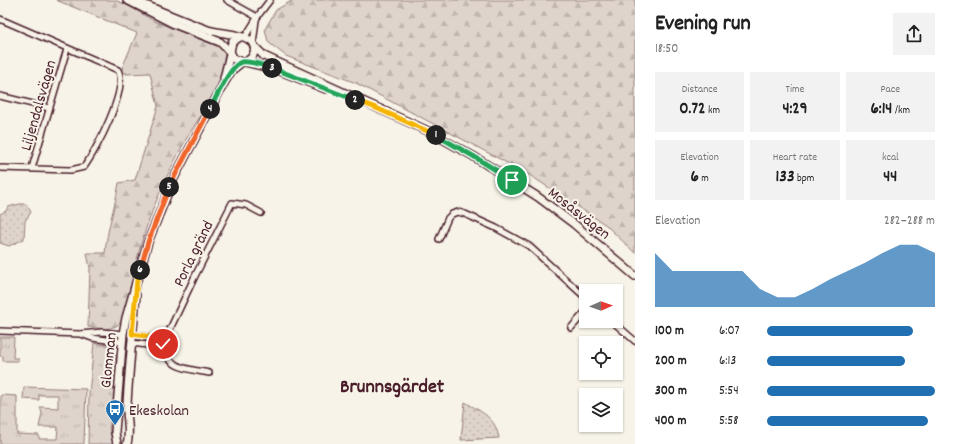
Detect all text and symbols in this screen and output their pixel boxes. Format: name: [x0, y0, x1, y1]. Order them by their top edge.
text: Evening run: [655, 9, 751, 40]
button: share: [893, 13, 935, 55]
text: 18:50: [655, 40, 678, 59]
street label: Liljendalsvägen: [15, 58, 63, 154]
pin: 3: [262, 58, 282, 78]
text: 3: [270, 60, 274, 76]
text: Distance: [682, 82, 718, 98]
text: Time: [786, 82, 804, 98]
text: Pace: [881, 82, 900, 98]
pin: 2: [345, 90, 365, 110]
text: 2: [353, 92, 357, 108]
text: 0.72: [679, 98, 705, 122]
text: 4:29: [782, 98, 808, 122]
text: 6:14: [870, 98, 892, 122]
pin: 4: [200, 99, 220, 119]
text: 4: [208, 101, 212, 117]
text: km: [705, 103, 720, 119]
text: /km: [892, 103, 910, 119]
pin: 1: [426, 125, 446, 145]
text: 1: [435, 127, 437, 143]
text: Elevation: [681, 150, 719, 166]
text: Heart rate: [773, 150, 817, 166]
text: kcal: [882, 150, 899, 166]
pin: [495, 163, 529, 197]
text: 6: [690, 166, 699, 190]
text: 133: [776, 166, 794, 190]
text: 44: [883, 166, 897, 190]
icon: arrive: [501, 169, 523, 191]
text: m: [699, 171, 709, 187]
text: bpm: [794, 171, 814, 187]
pin: 5: [159, 177, 179, 197]
text: 5: [166, 179, 172, 195]
street label: Mosåsvägen: [542, 182, 615, 246]
text: Elevation: [655, 212, 700, 231]
text: 282–288 m: [884, 212, 935, 231]
street label: Porla gränd: [168, 217, 220, 291]
pin: 6: [130, 260, 150, 280]
text: 6: [137, 262, 143, 278]
north arrow: [579, 284, 623, 328]
map controls: [579, 284, 623, 432]
text: 100 m: [655, 322, 684, 341]
text: 6:07: [719, 322, 740, 341]
pin: [146, 327, 180, 361]
street label: Glomman: [95, 331, 124, 389]
icon: check: [152, 333, 174, 355]
button: locate: [579, 336, 623, 380]
text: 200 m: [655, 352, 687, 371]
text: 6:13: [719, 352, 736, 371]
district label: Brunnsgärdet: [340, 374, 445, 402]
text: 300 m: [655, 382, 687, 401]
text: 5:54: [719, 382, 739, 401]
button: layers: [579, 388, 623, 432]
bus stop icon: Ekeskolan: [104, 398, 126, 426]
place label: Ekeskolan: [129, 400, 189, 423]
text: 400 m: [655, 412, 686, 431]
text: 5:58: [719, 412, 738, 431]

